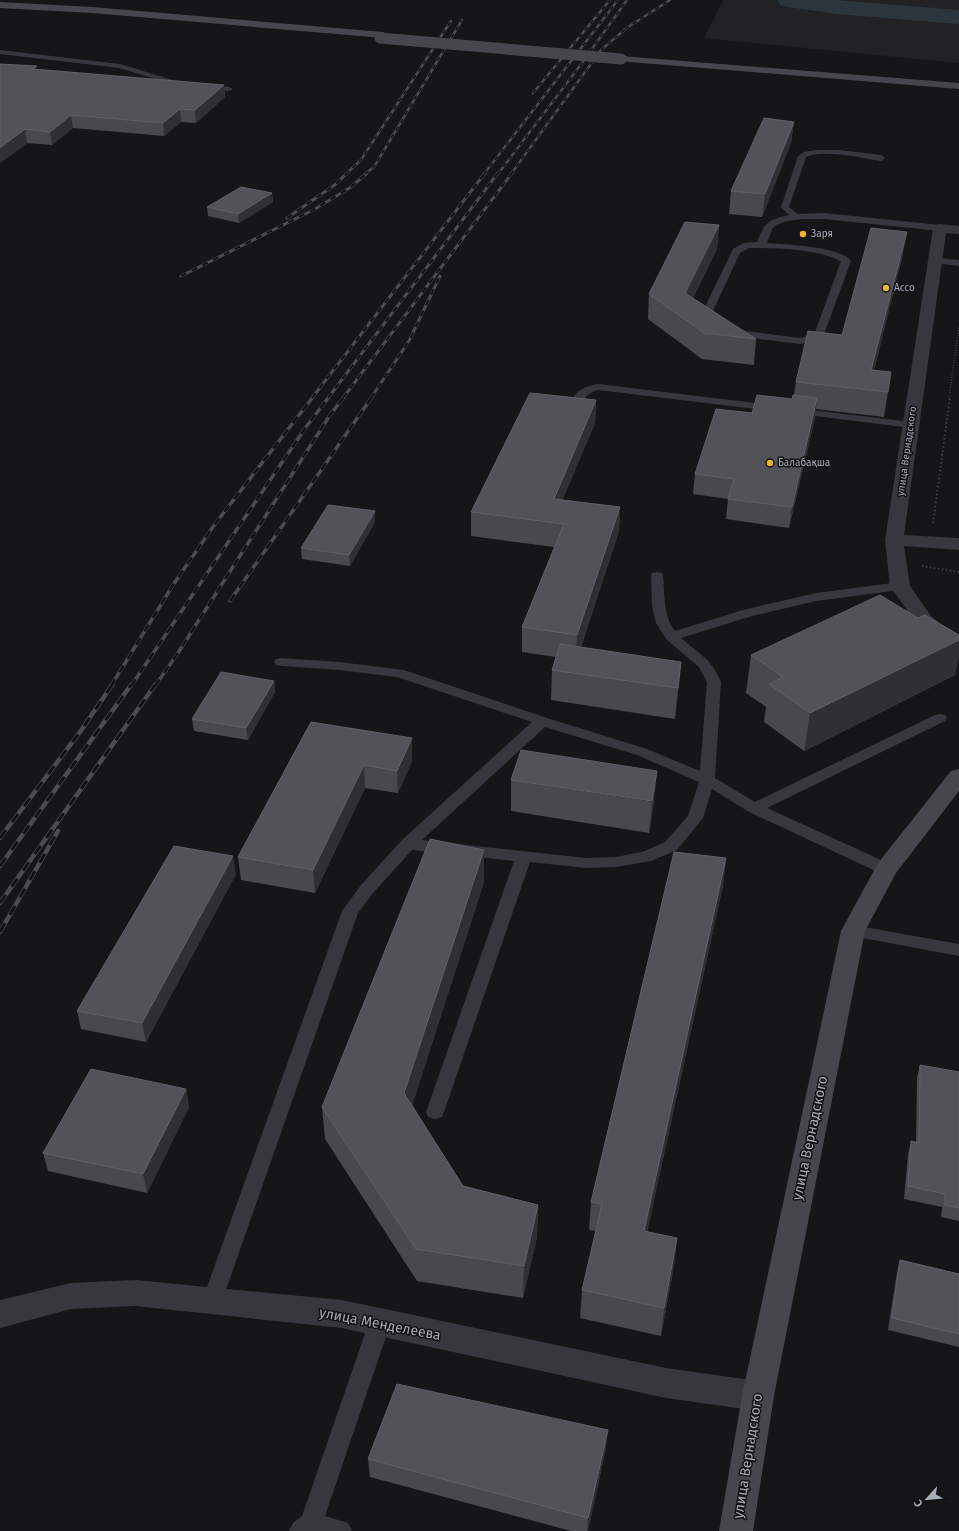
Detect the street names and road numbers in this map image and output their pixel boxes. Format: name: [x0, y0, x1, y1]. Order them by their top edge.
street label: улица Вернадского: [895, 405, 919, 497]
street label: улица Вернадского: [789, 1074, 831, 1202]
street label: улица Менделеева: [318, 1304, 442, 1344]
street label: улица Вернадского: [730, 1392, 766, 1520]

